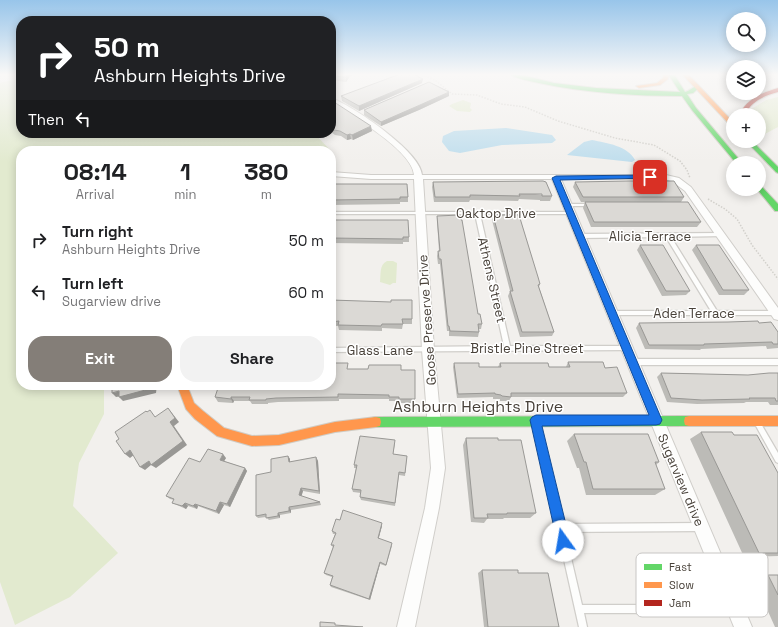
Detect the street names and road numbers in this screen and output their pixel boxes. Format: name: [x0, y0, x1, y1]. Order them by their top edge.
street label: Oaktop Drive: [456, 205, 536, 222]
street label: Alicia Terrace: [609, 228, 691, 245]
street label: Athens Street: [474, 235, 510, 325]
street label: Goose Preserve Drive: [414, 254, 440, 386]
street label: Aden Terrace: [653, 305, 735, 322]
street label: Bristle Pine Street: [470, 340, 584, 357]
street label: Glass Lane: [347, 342, 413, 359]
street label: Ashburn Heights Drive: [393, 396, 563, 417]
street label: Sugarview drive: [654, 431, 708, 529]

